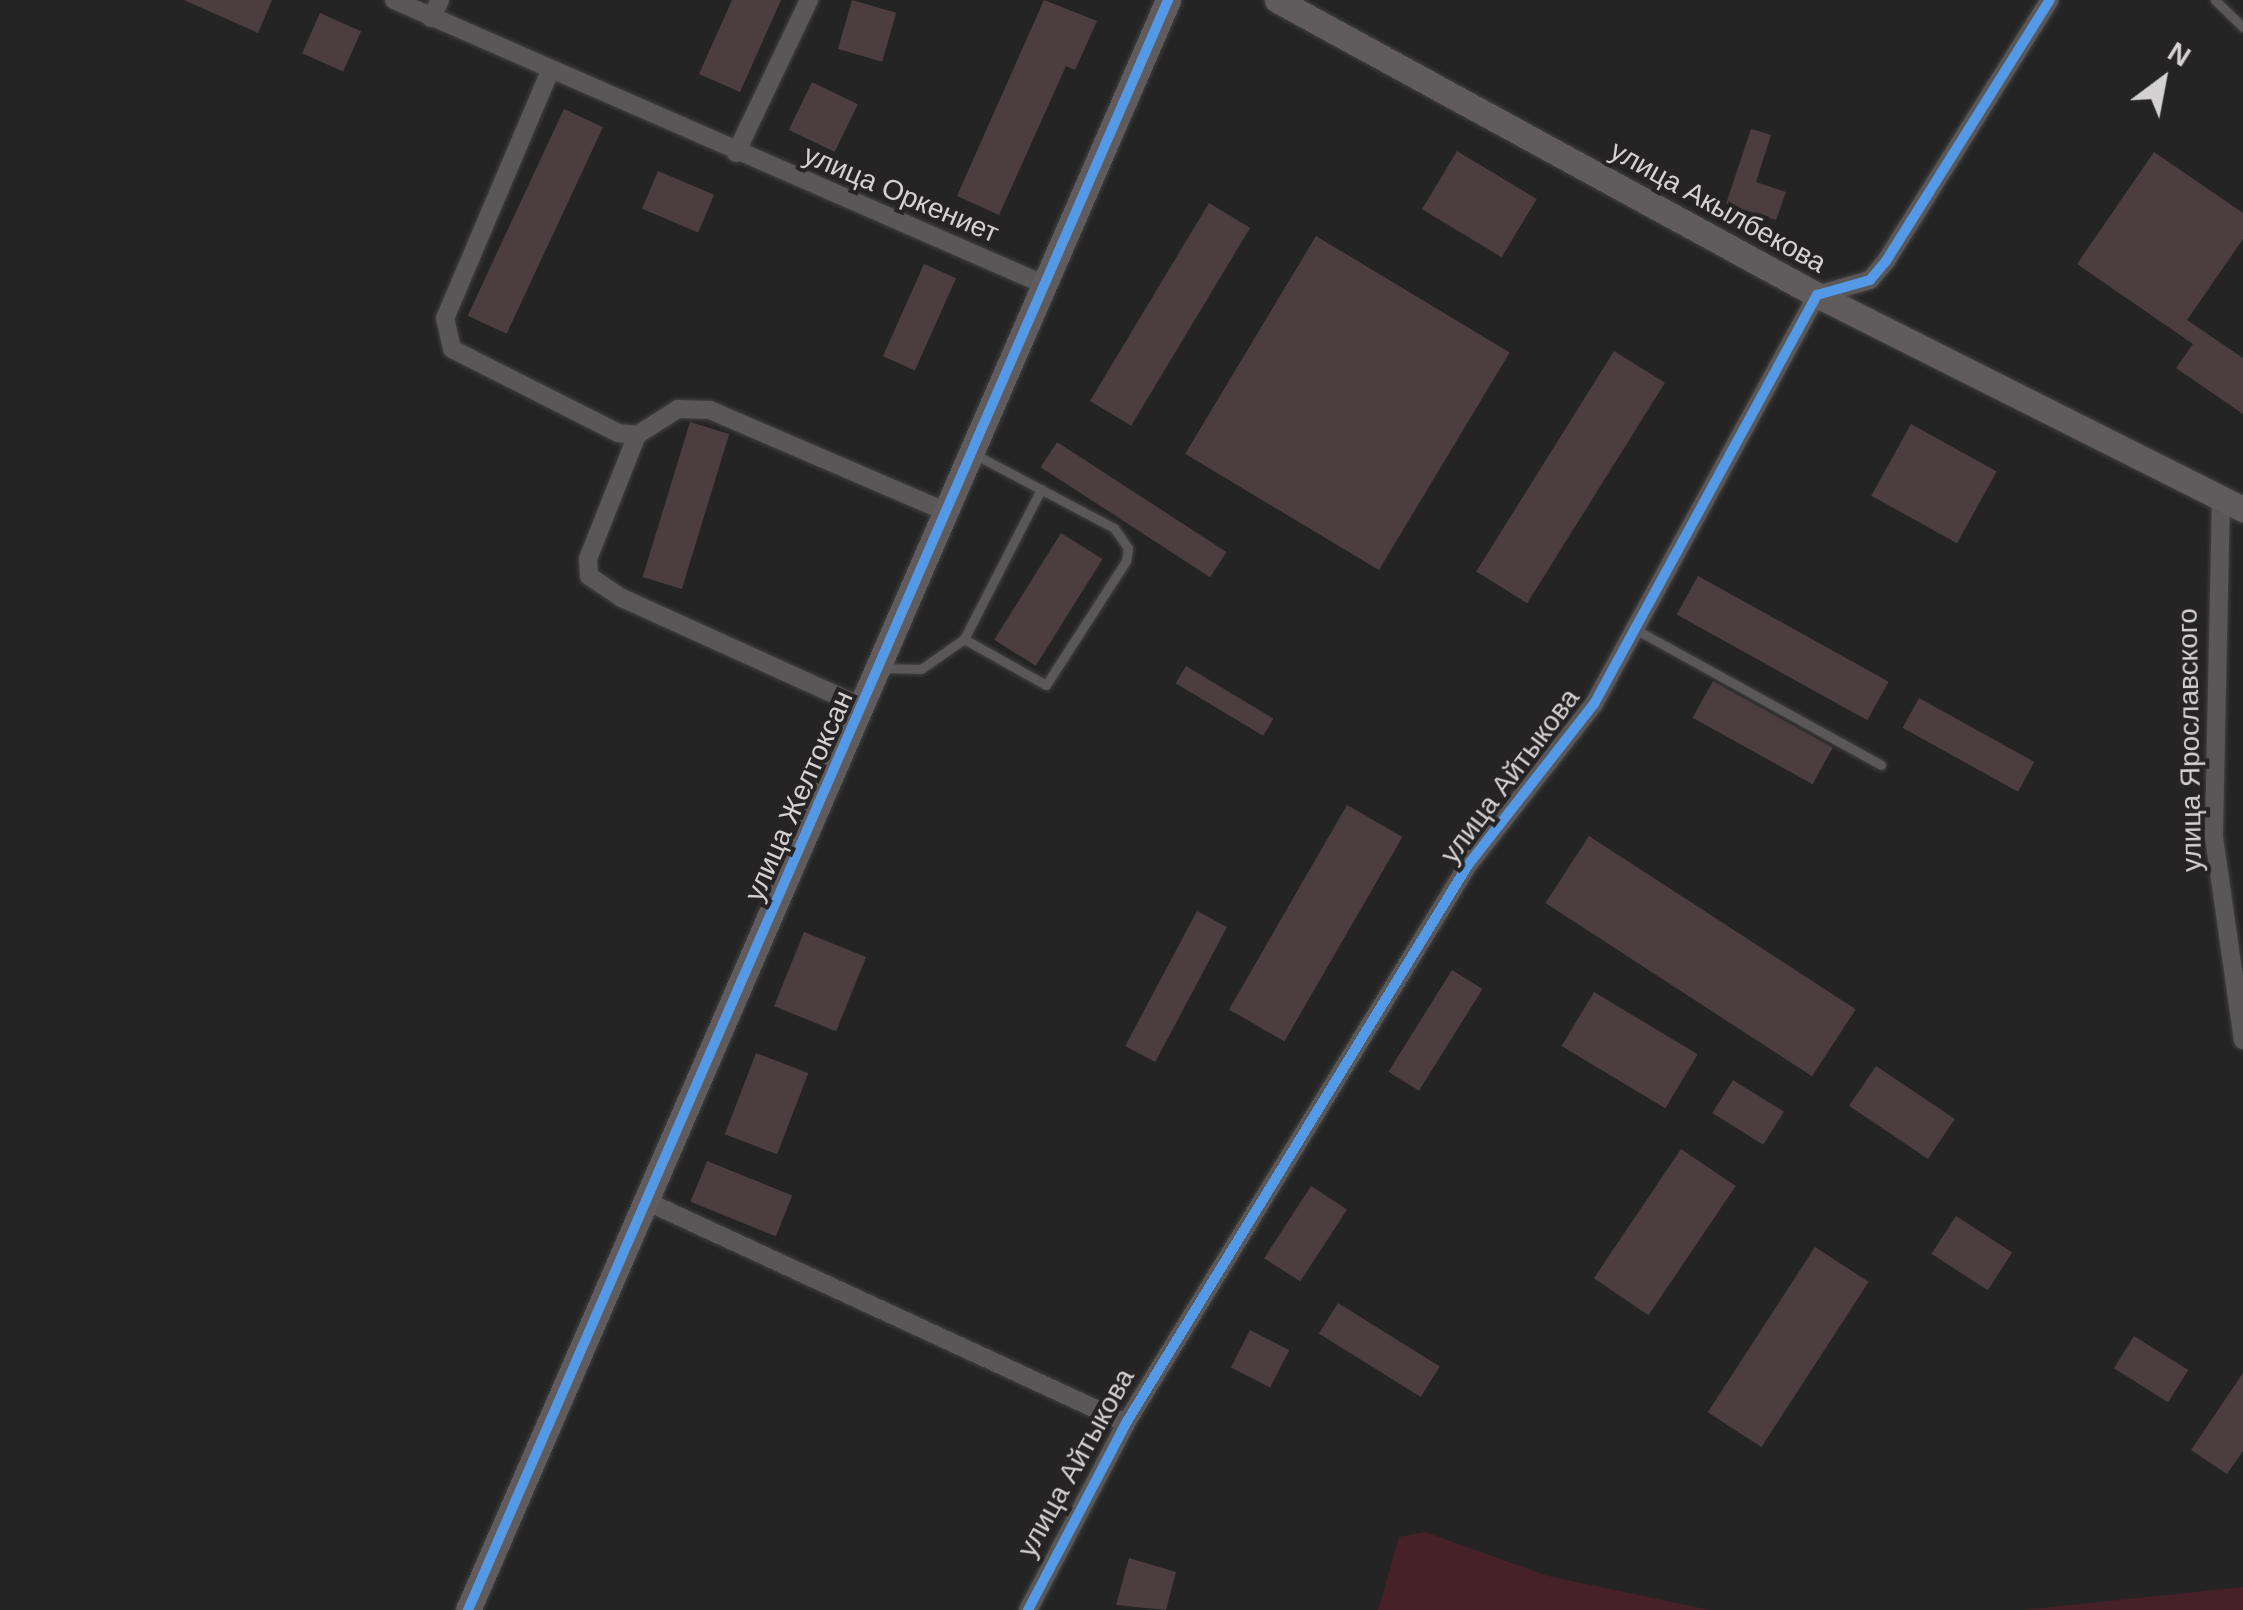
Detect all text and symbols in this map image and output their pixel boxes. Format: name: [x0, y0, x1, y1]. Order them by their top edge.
north arrow: [2113, 30, 2213, 130]
text: N: [2162, 36, 2196, 73]
street label: улица Акылбекова: [1604, 134, 1832, 280]
street label: улица Оркениет: [798, 138, 1004, 250]
street label: улица Ярославского: [2171, 608, 2209, 872]
street label: улица Айтыкова: [1433, 682, 1587, 870]
street label: улица Желтоксан: [738, 686, 860, 906]
street label: улица Айтыкова: [1010, 1363, 1142, 1563]

